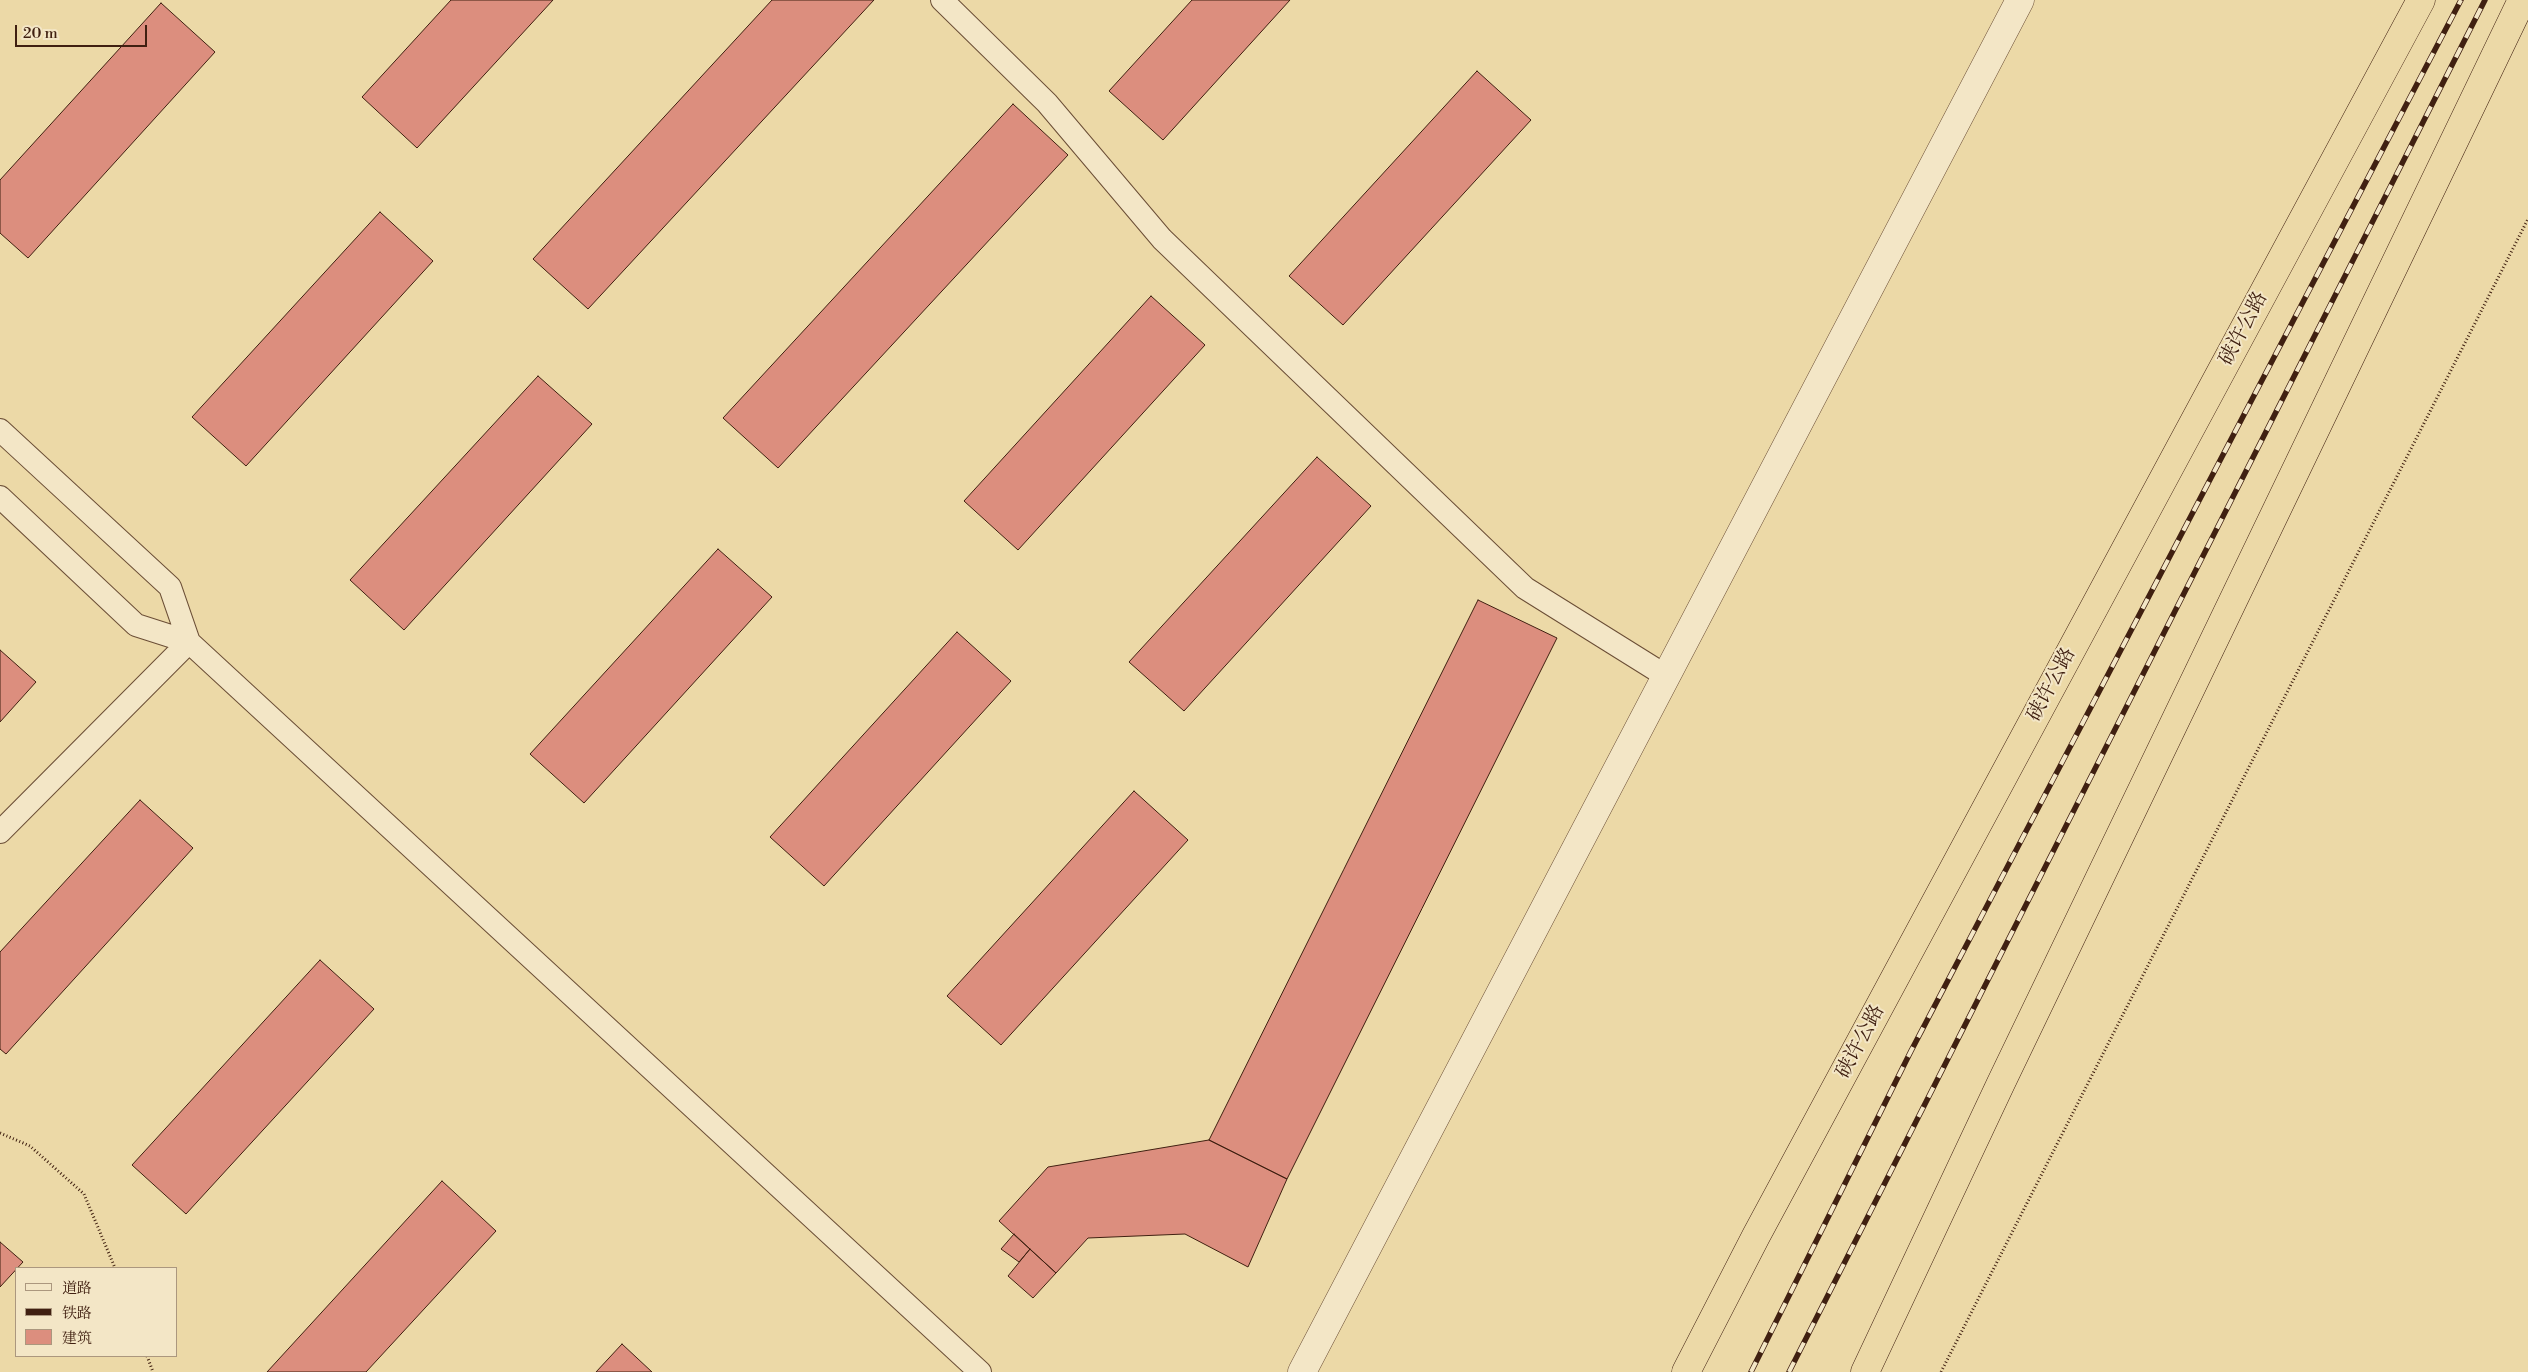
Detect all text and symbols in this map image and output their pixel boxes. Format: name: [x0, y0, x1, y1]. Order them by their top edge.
scale bar: [18, 15, 150, 47]
text: 20 m: [23, 24, 58, 43]
street label: 硖许公路: [2215, 288, 2273, 370]
street label: 硖许公路: [2023, 644, 2081, 726]
street label: 硖许公路: [1832, 1001, 1890, 1083]
legend: [15, 1267, 178, 1357]
text: 道路: [62, 1279, 92, 1298]
text: 铁路: [62, 1304, 92, 1323]
text: 建筑: [62, 1329, 92, 1348]

